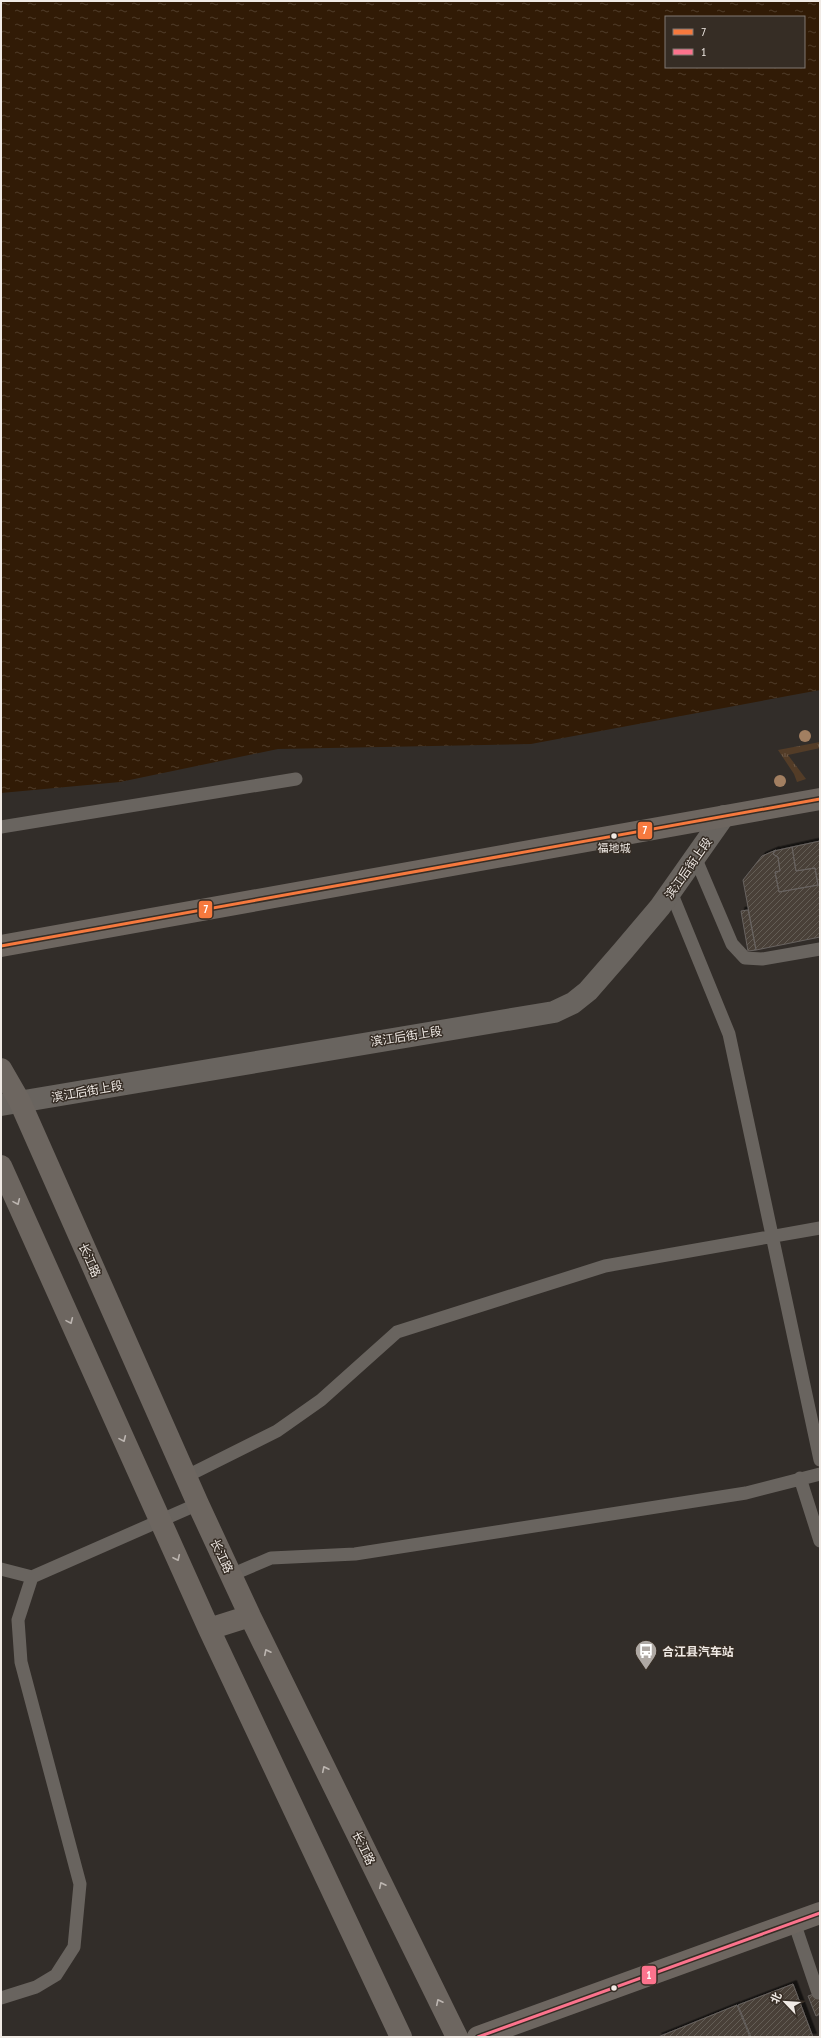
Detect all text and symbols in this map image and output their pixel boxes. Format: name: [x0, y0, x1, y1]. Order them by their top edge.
legend: [665, 16, 805, 68]
text: 7: [701, 24, 706, 39]
text: 1: [701, 44, 706, 59]
line badge: 7: [637, 821, 653, 840]
text: 7: [642, 823, 648, 837]
marker: 福地城: [609, 831, 619, 841]
street label: 滨江后街上段: [661, 834, 715, 902]
place label: 福地城: [598, 841, 631, 855]
line badge: 7: [198, 900, 213, 919]
text: 7: [203, 902, 209, 916]
street label: 滨江后街上段: [369, 1023, 443, 1049]
street label: 滨江后街上段: [50, 1077, 124, 1105]
one-way arrow: [12, 1197, 20, 1205]
street label: 长江路: [76, 1240, 104, 1280]
one-way arrow: [65, 1316, 73, 1324]
one-way arrow: [118, 1435, 126, 1443]
street label: 长江路: [208, 1537, 236, 1575]
one-way arrow: [172, 1554, 180, 1561]
bus stop icon: 合江县汽车站: [633, 1638, 659, 1671]
place label: 合江县汽车站: [662, 1644, 734, 1659]
one-way arrow: [264, 1649, 272, 1656]
one-way arrow: [322, 1765, 330, 1773]
street label: 长江路: [349, 1829, 379, 1867]
one-way arrow: [379, 1882, 387, 1890]
line badge: 1: [641, 1965, 657, 1985]
text: 1: [646, 1968, 652, 1982]
north arrow: [765, 1982, 805, 2022]
unlabelled marker: [609, 1983, 619, 1993]
text: 北: [767, 1990, 785, 2006]
one-way arrow: [436, 1999, 444, 2006]

